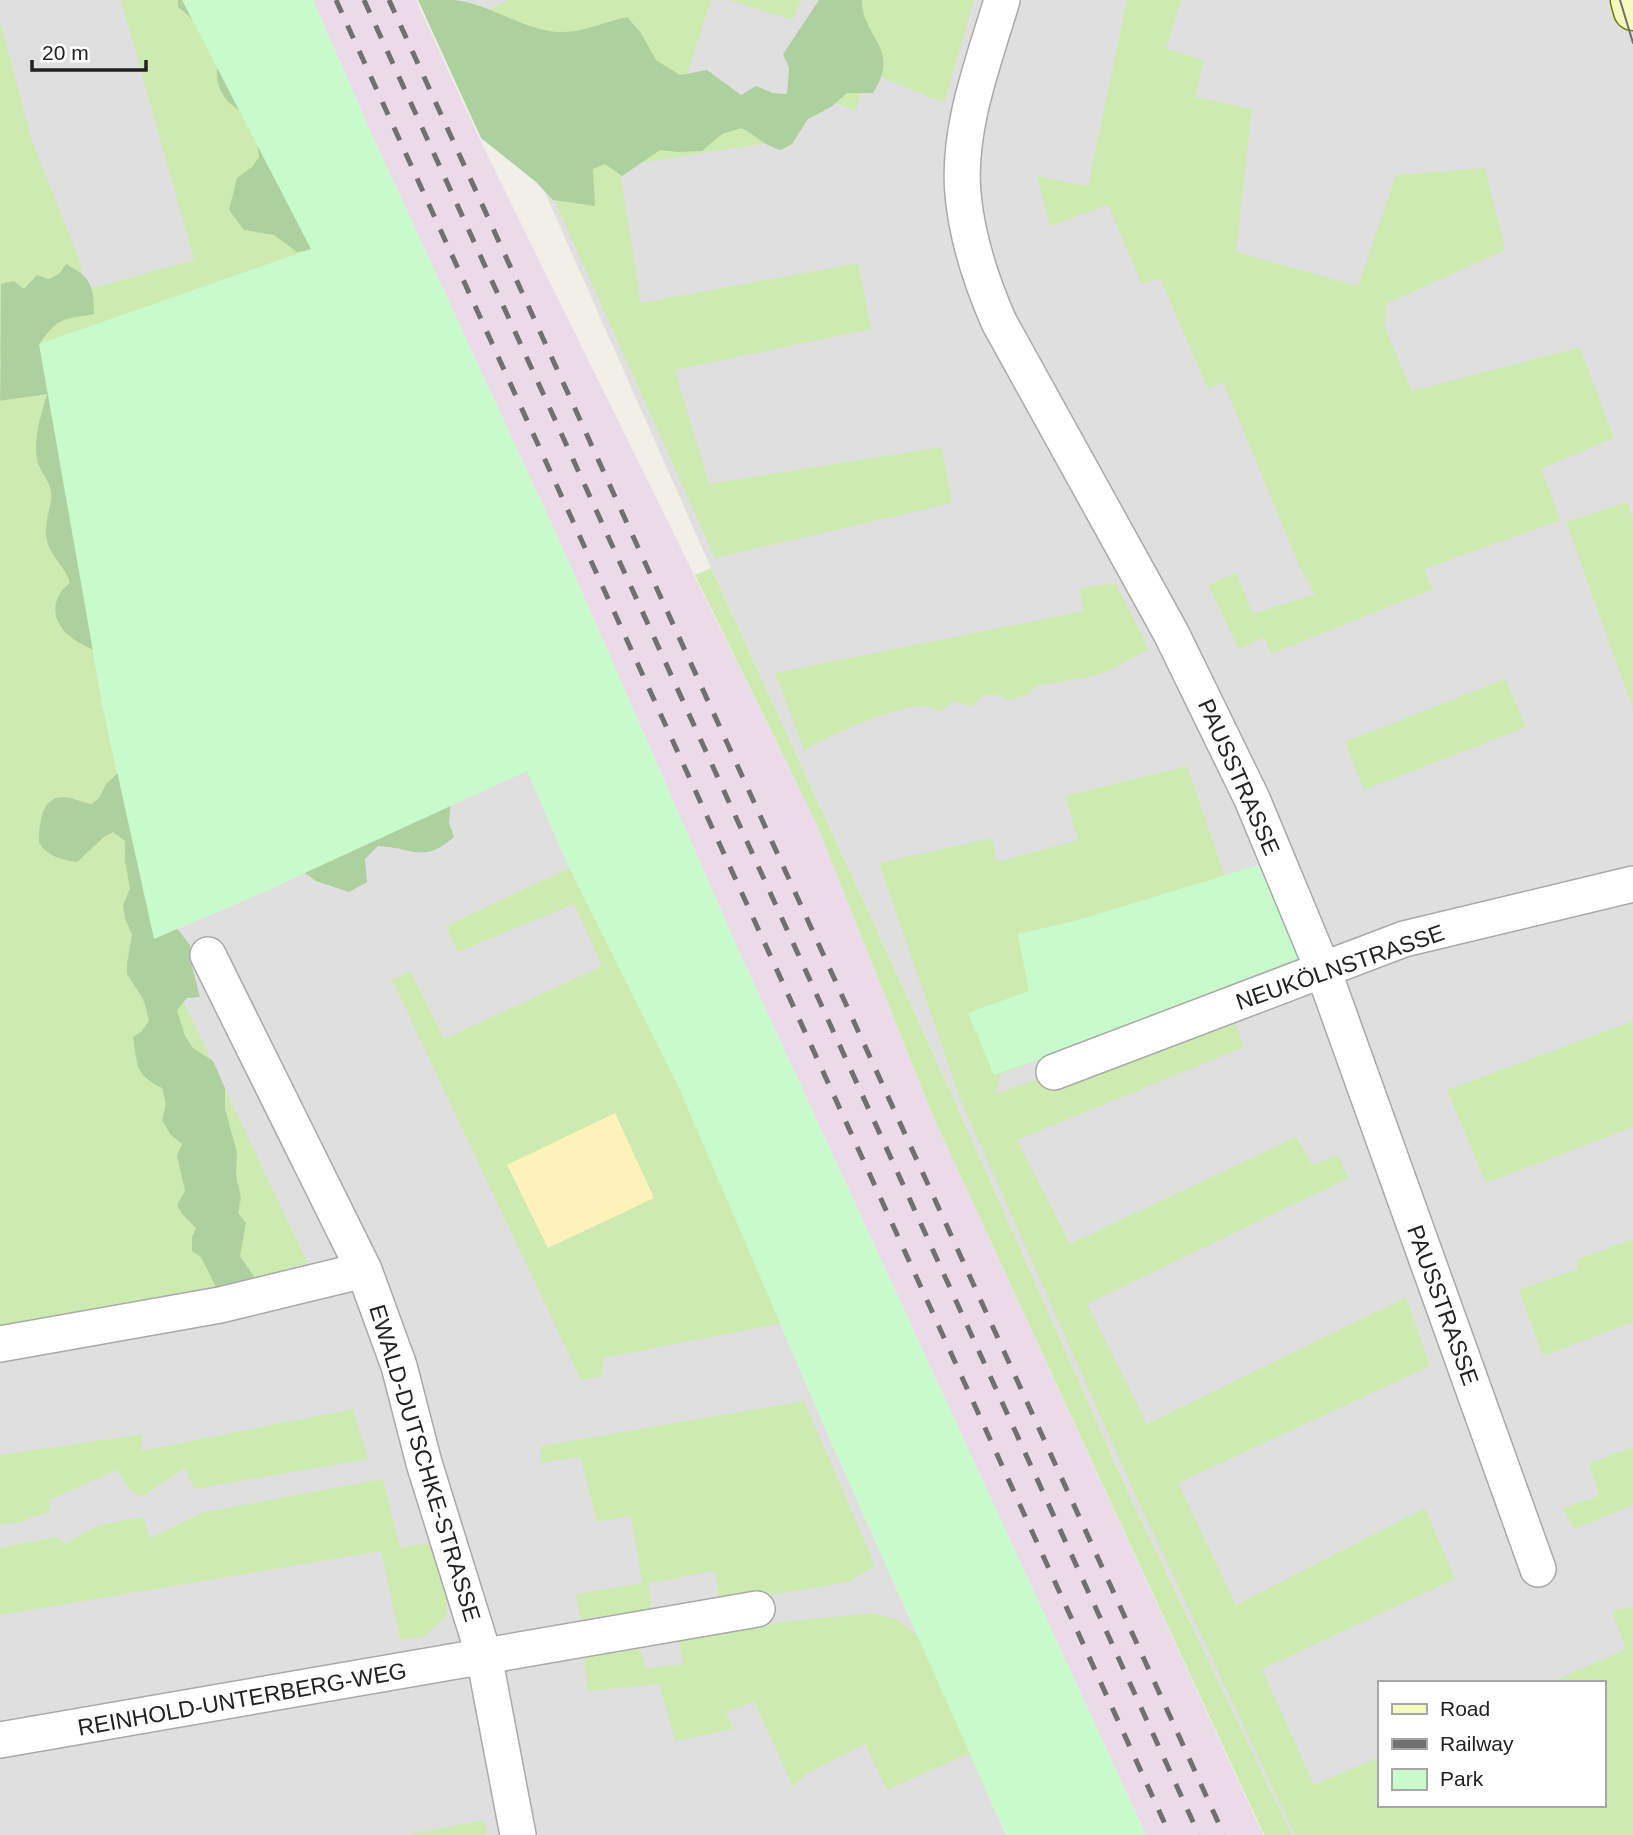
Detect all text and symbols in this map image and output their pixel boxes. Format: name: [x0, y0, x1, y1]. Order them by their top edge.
scale bar: [32, 28, 145, 72]
text: 20 m: [42, 41, 89, 64]
street label: PAUSSTRASSE: [1193, 695, 1285, 859]
street label: NEUKÖLNSTRASSE: [1232, 919, 1448, 1015]
street label: PAUSSTRASSE: [1402, 1221, 1484, 1389]
street label: EWALD-DUTSCHKE-STRASSE: [364, 1301, 486, 1625]
street label: REINHOLD-UNTERBERG-WEG: [76, 1657, 408, 1741]
legend: [1378, 1681, 1605, 1807]
text: Road: [1440, 1697, 1490, 1720]
text: Railway: [1440, 1732, 1514, 1755]
text: Park: [1440, 1767, 1484, 1790]

